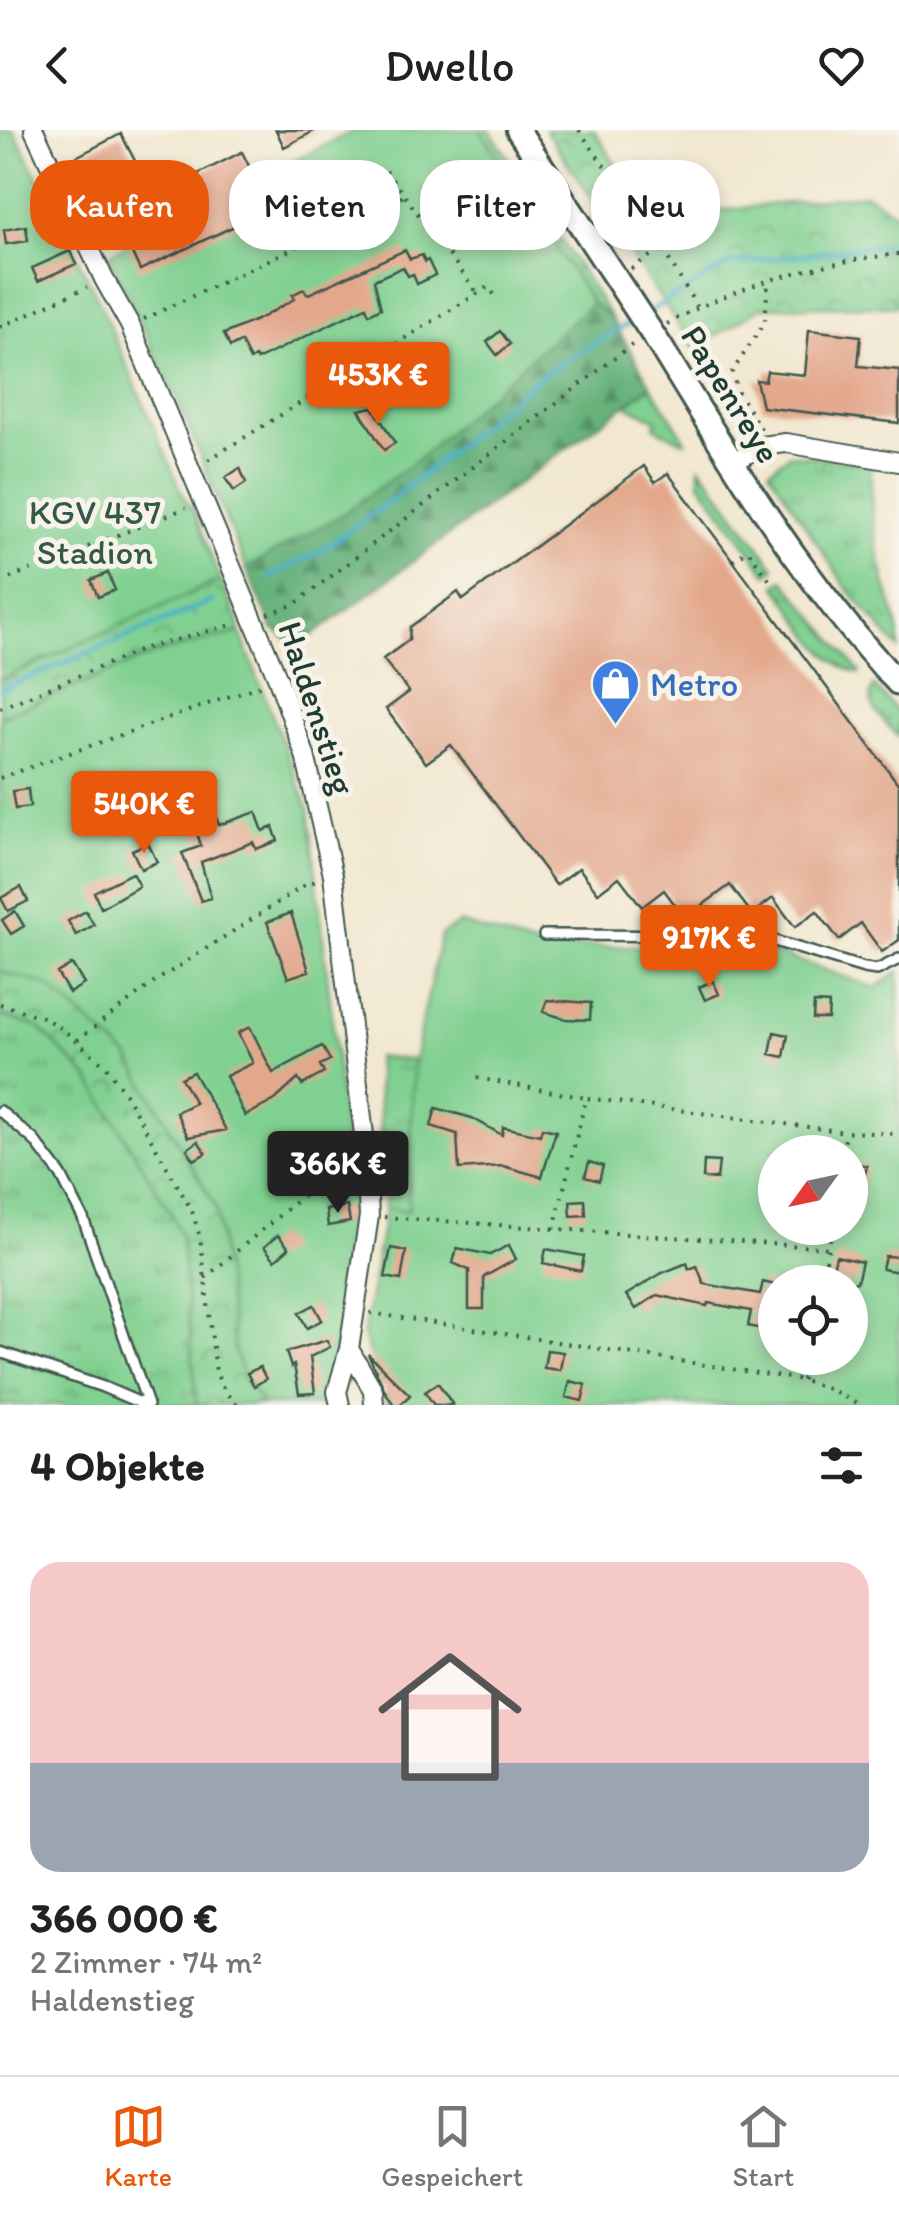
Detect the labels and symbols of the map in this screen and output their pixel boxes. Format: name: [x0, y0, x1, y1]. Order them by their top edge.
street label: Papenreye: [672, 317, 790, 471]
pin: 453K €: [297, 342, 459, 427]
park label: KGV 437 Stadion: [29, 491, 161, 573]
street label: Haldenstieg: [269, 616, 365, 800]
shop icon: Metro: [589, 658, 641, 726]
place label: Metro: [650, 663, 738, 705]
pin: 540K €: [63, 771, 225, 856]
pin: 917K €: [628, 905, 790, 990]
pin: 366K €: [257, 1131, 419, 1216]
north arrow: [758, 1135, 868, 1245]

